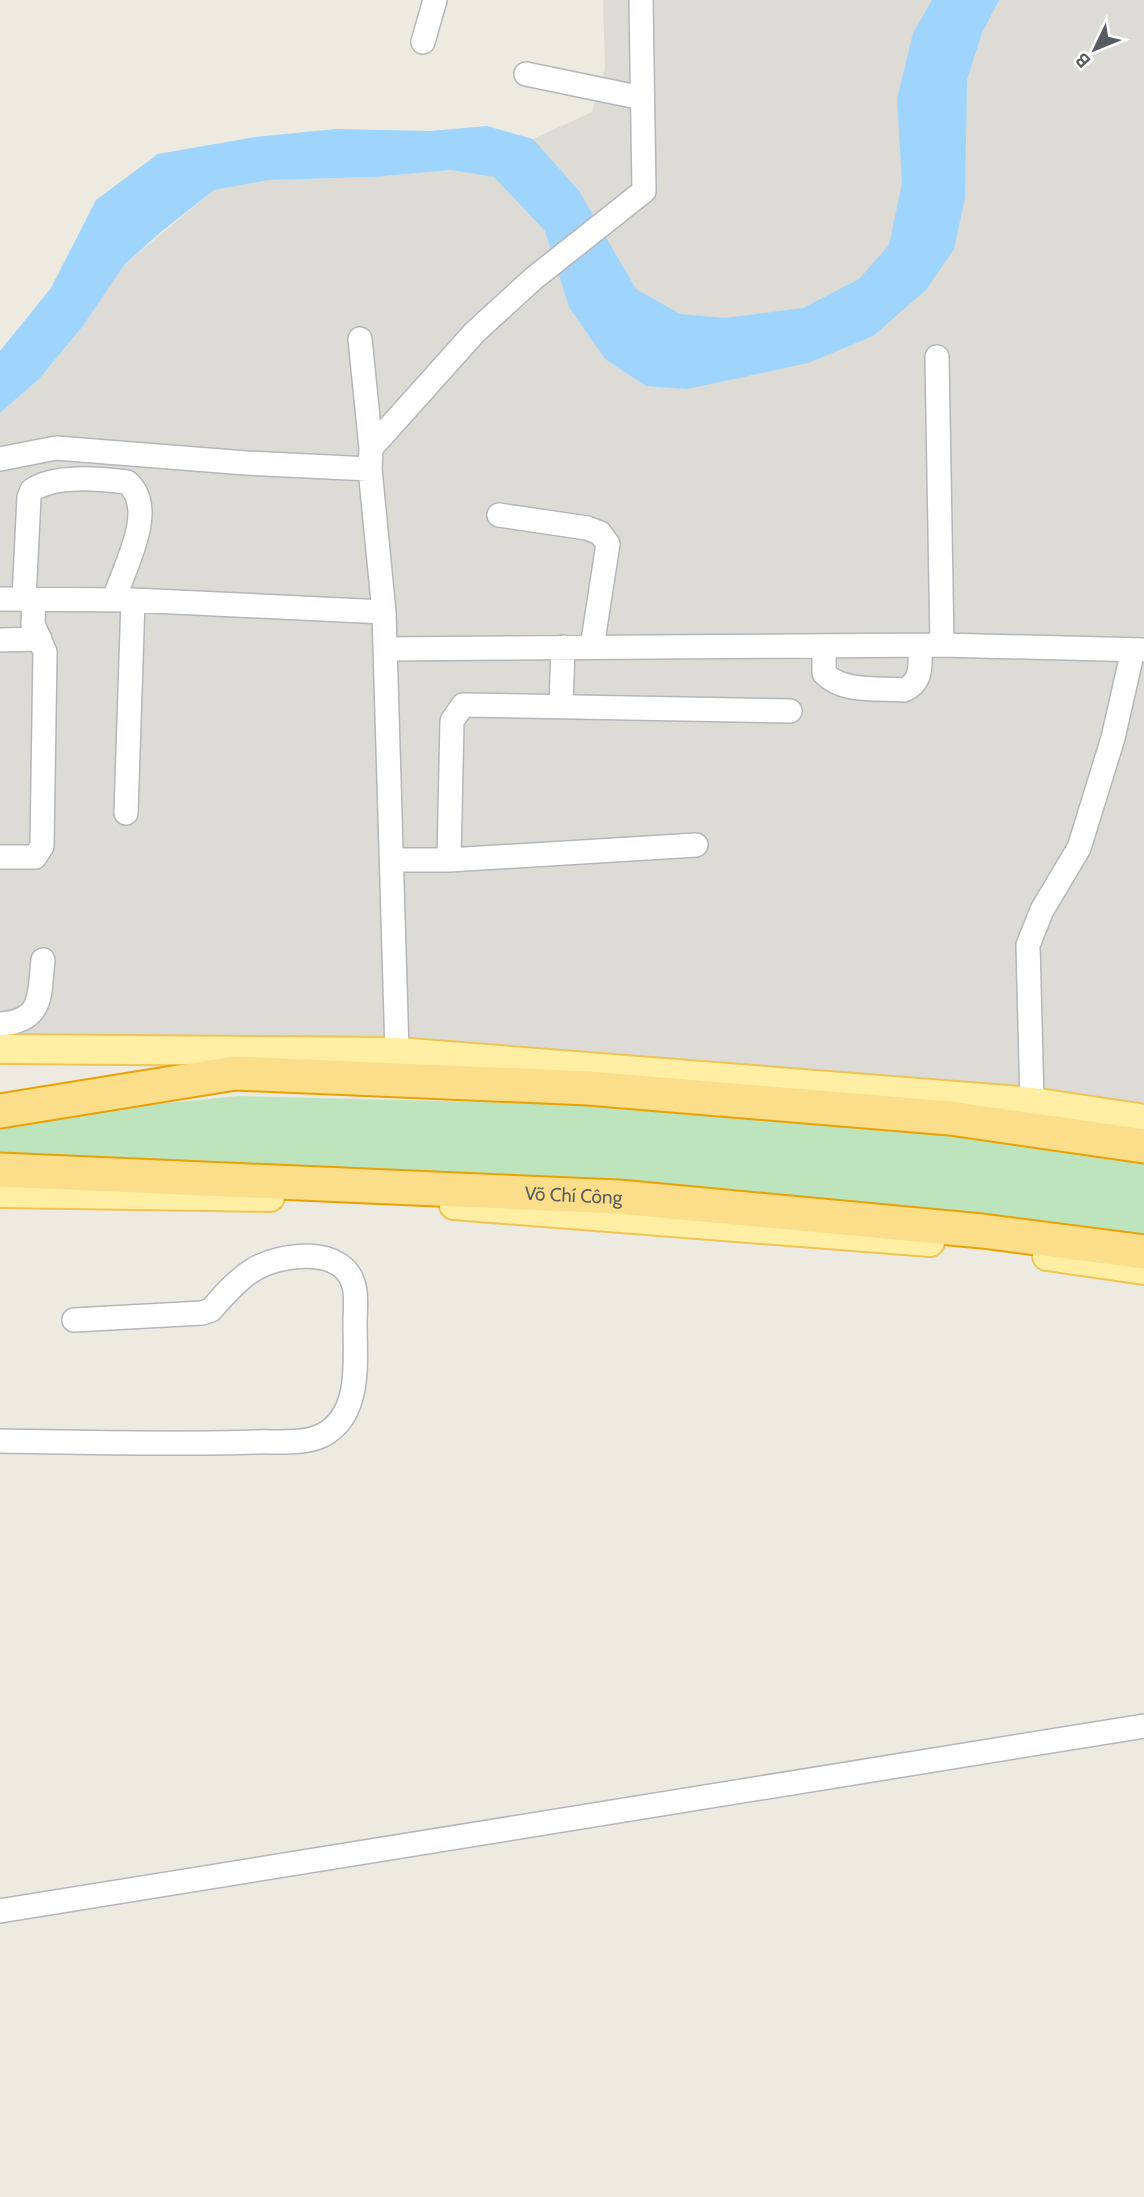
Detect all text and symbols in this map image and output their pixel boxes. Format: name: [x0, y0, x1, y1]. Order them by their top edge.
north arrow: [1060, 14, 1130, 84]
text: B: [1070, 48, 1095, 72]
street label: Võ Chí Công: [524, 1181, 623, 1209]

